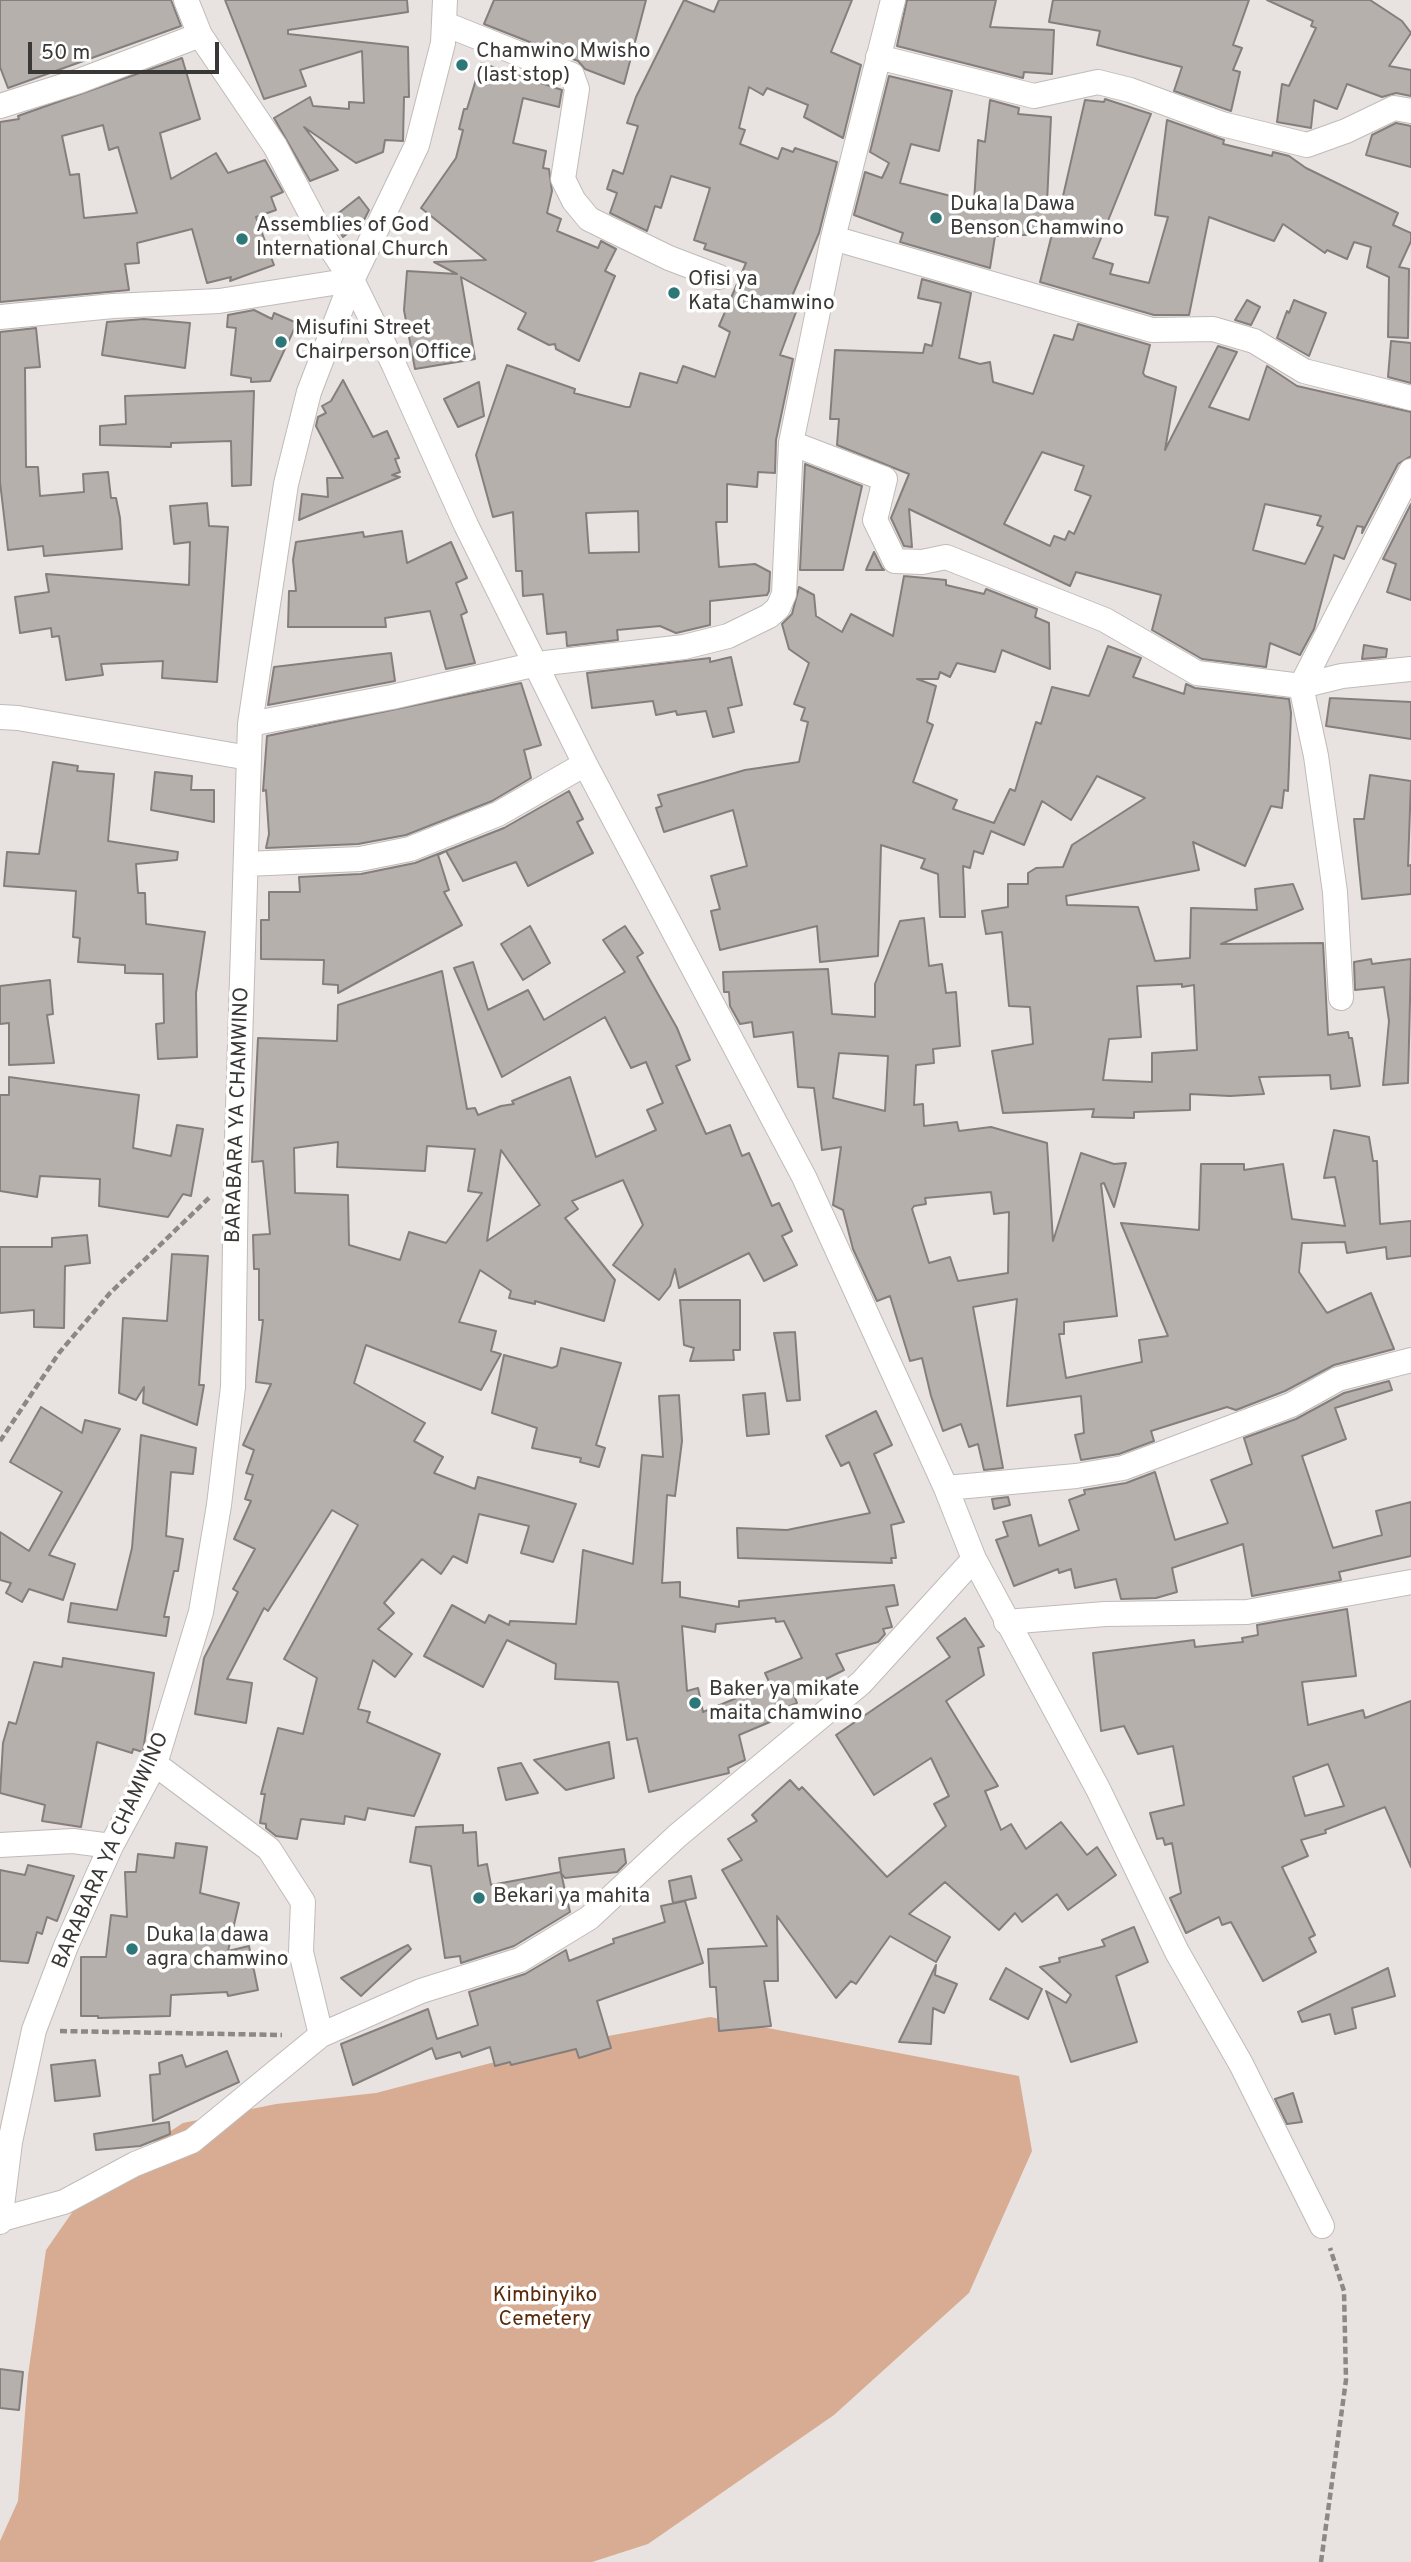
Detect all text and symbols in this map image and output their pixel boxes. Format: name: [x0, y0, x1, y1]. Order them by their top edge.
scale bar: [32, 28, 222, 72]
text: 50 m: [41, 40, 90, 67]
place label: Chamwino Mwisho (last stop): [476, 40, 650, 90]
marker: Chamwino Mwisho (last stop): [454, 57, 470, 73]
place label: Duka la Dawa Benson Chamwino: [950, 193, 1124, 243]
marker: Duka la Dawa Benson Chamwino: [928, 210, 944, 226]
place label: Assemblies of God International Church: [256, 214, 449, 264]
marker: Assemblies of God International Church: [234, 231, 250, 247]
place label: Ofisi ya Kata Chamwino: [688, 268, 835, 318]
marker: Ofisi ya Kata Chamwino: [666, 285, 682, 301]
place label: Misufini Street Chairperson Office: [295, 317, 471, 367]
marker: Misufini Street Chairperson Office: [273, 334, 289, 350]
street label: BARABARA YA CHAMWINO: [222, 987, 256, 1243]
place label: Baker ya mikate maita chamwino: [709, 1678, 863, 1728]
marker: Baker ya mikate maita chamwino: [687, 1695, 703, 1711]
street label: BARABARA YA CHAMWINO: [48, 1729, 176, 1973]
place label: Bekari ya mahita: [493, 1885, 650, 1911]
marker: Bekari ya mahita: [471, 1890, 487, 1906]
place label: Duka la dawa agra chamwino: [146, 1924, 289, 1974]
marker: Duka la dawa agra chamwino: [124, 1941, 140, 1957]
park label: Kimbinyiko Cemetery: [493, 2284, 597, 2334]

